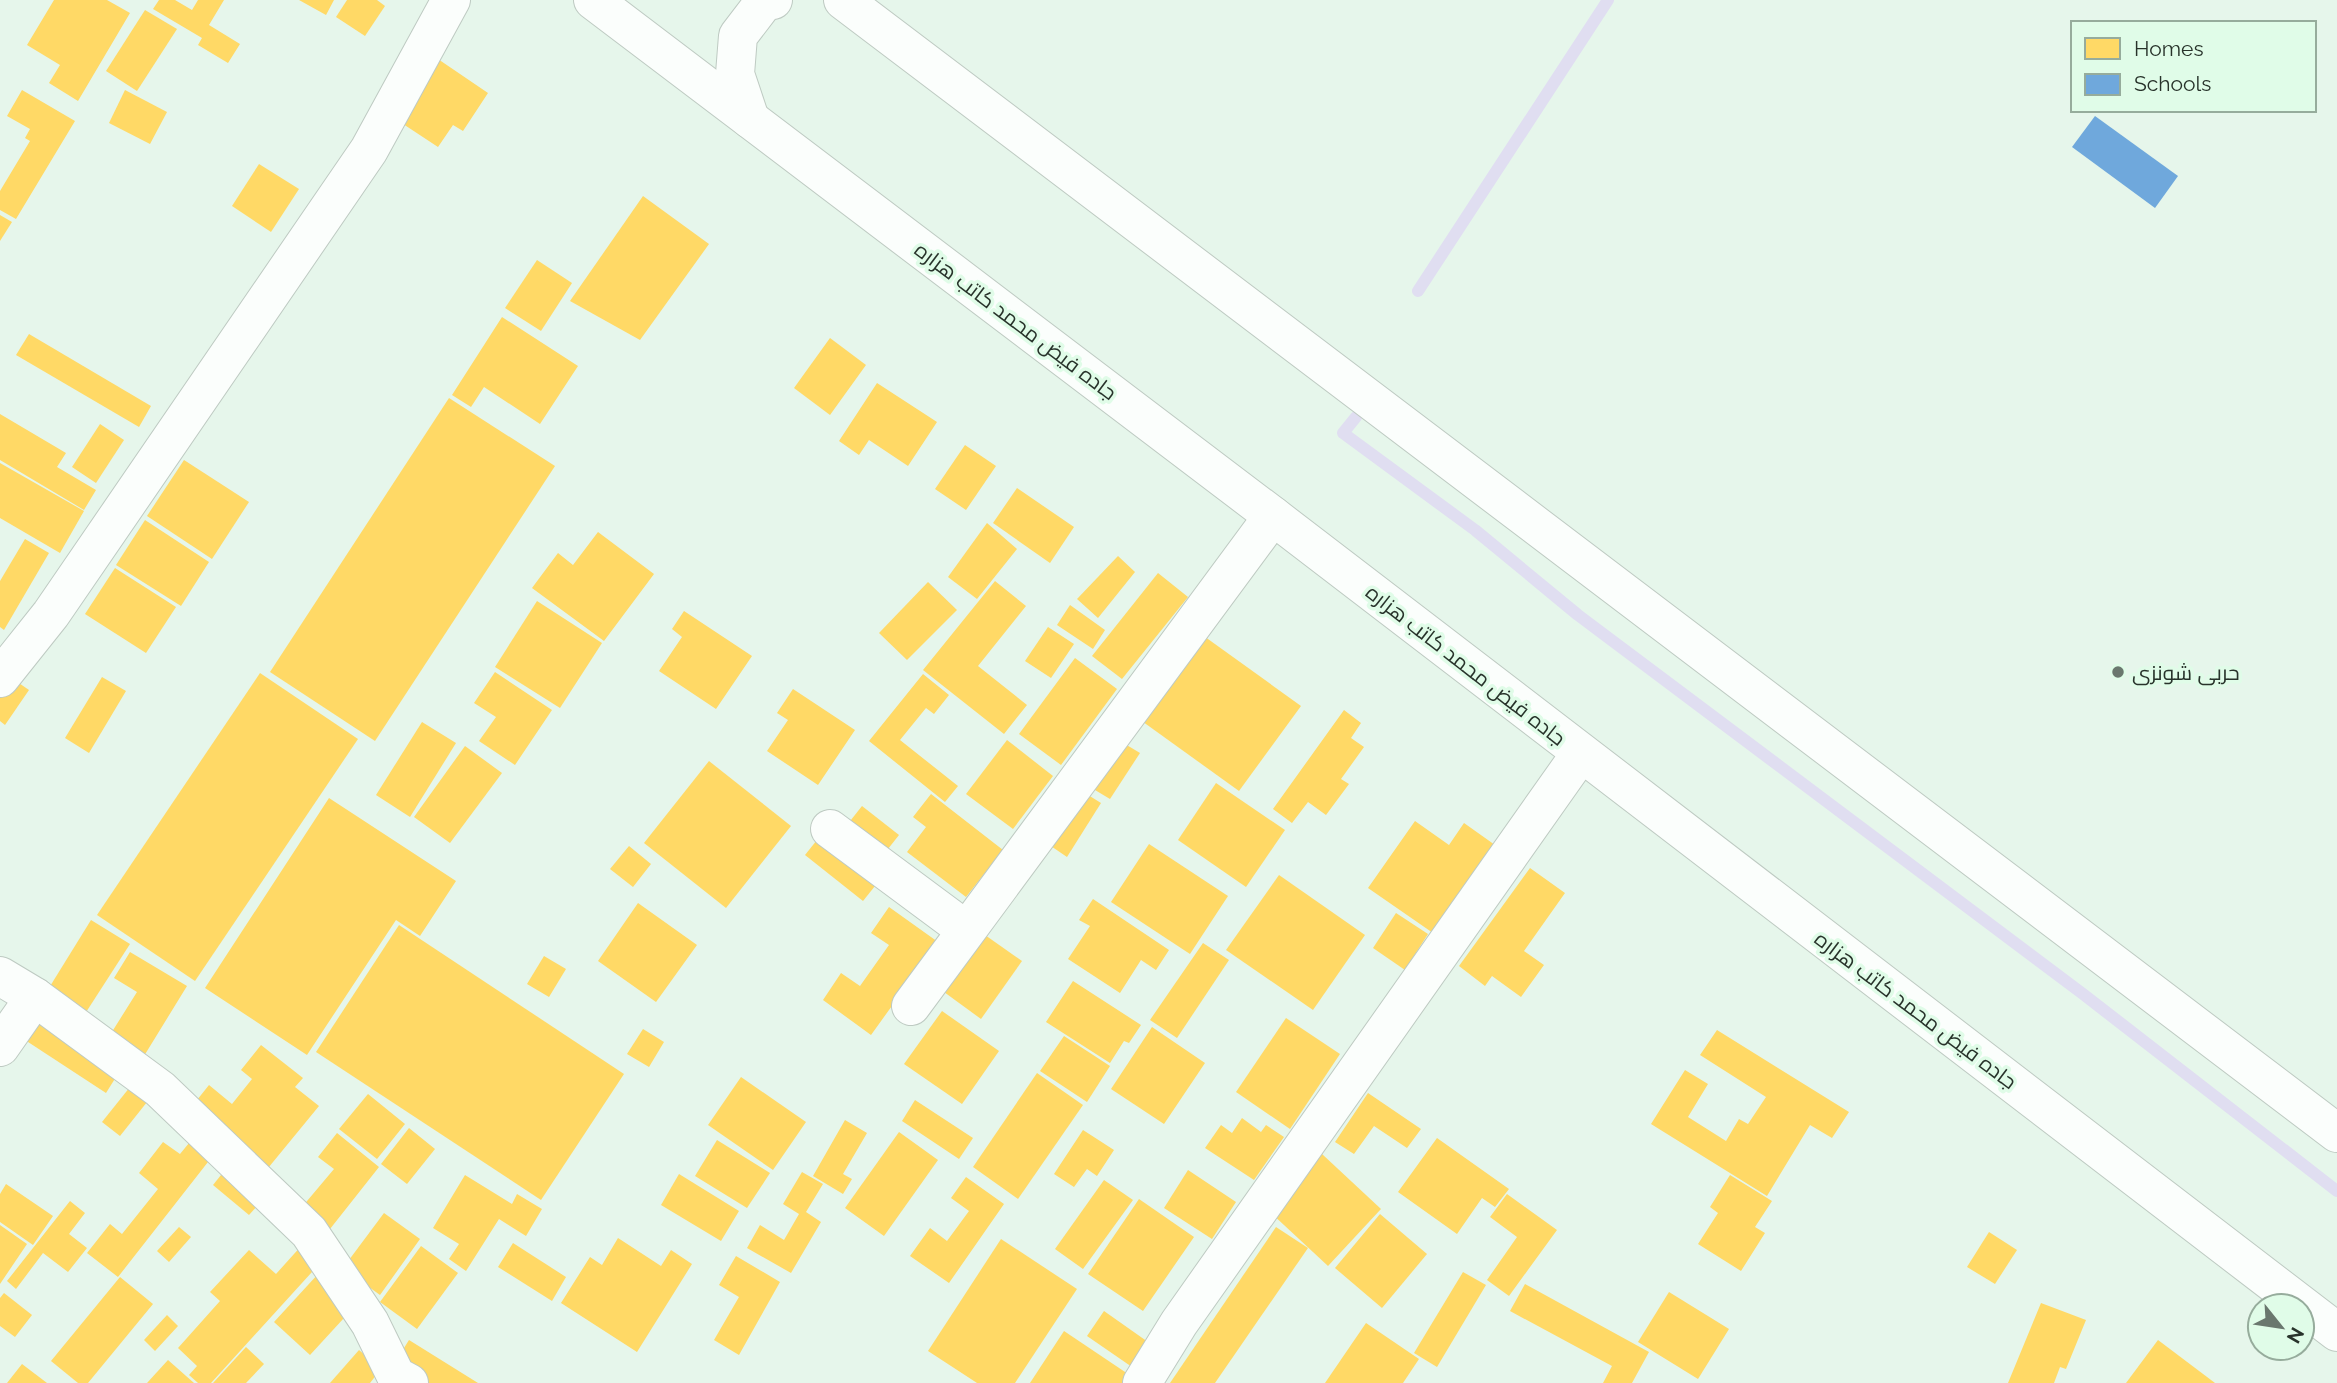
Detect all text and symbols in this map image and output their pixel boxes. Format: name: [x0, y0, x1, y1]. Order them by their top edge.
legend: [2071, 21, 2316, 112]
text: Homes: [2134, 36, 2204, 61]
text: Schools: [2134, 71, 2211, 96]
street label: جاده فیض محمد کاتب هزاره: [909, 237, 1122, 406]
street label: جاده فیض محمد کاتب هزاره: [1361, 579, 1571, 751]
place label: حربی شونزی: [2132, 660, 2240, 686]
marker: حربی شونزی: [2110, 664, 2126, 680]
street label: جاده فیض محمد کاتب هزاره: [1809, 926, 2022, 1095]
north arrow: [2246, 1292, 2316, 1362]
text: N: [2283, 1324, 2309, 1347]

